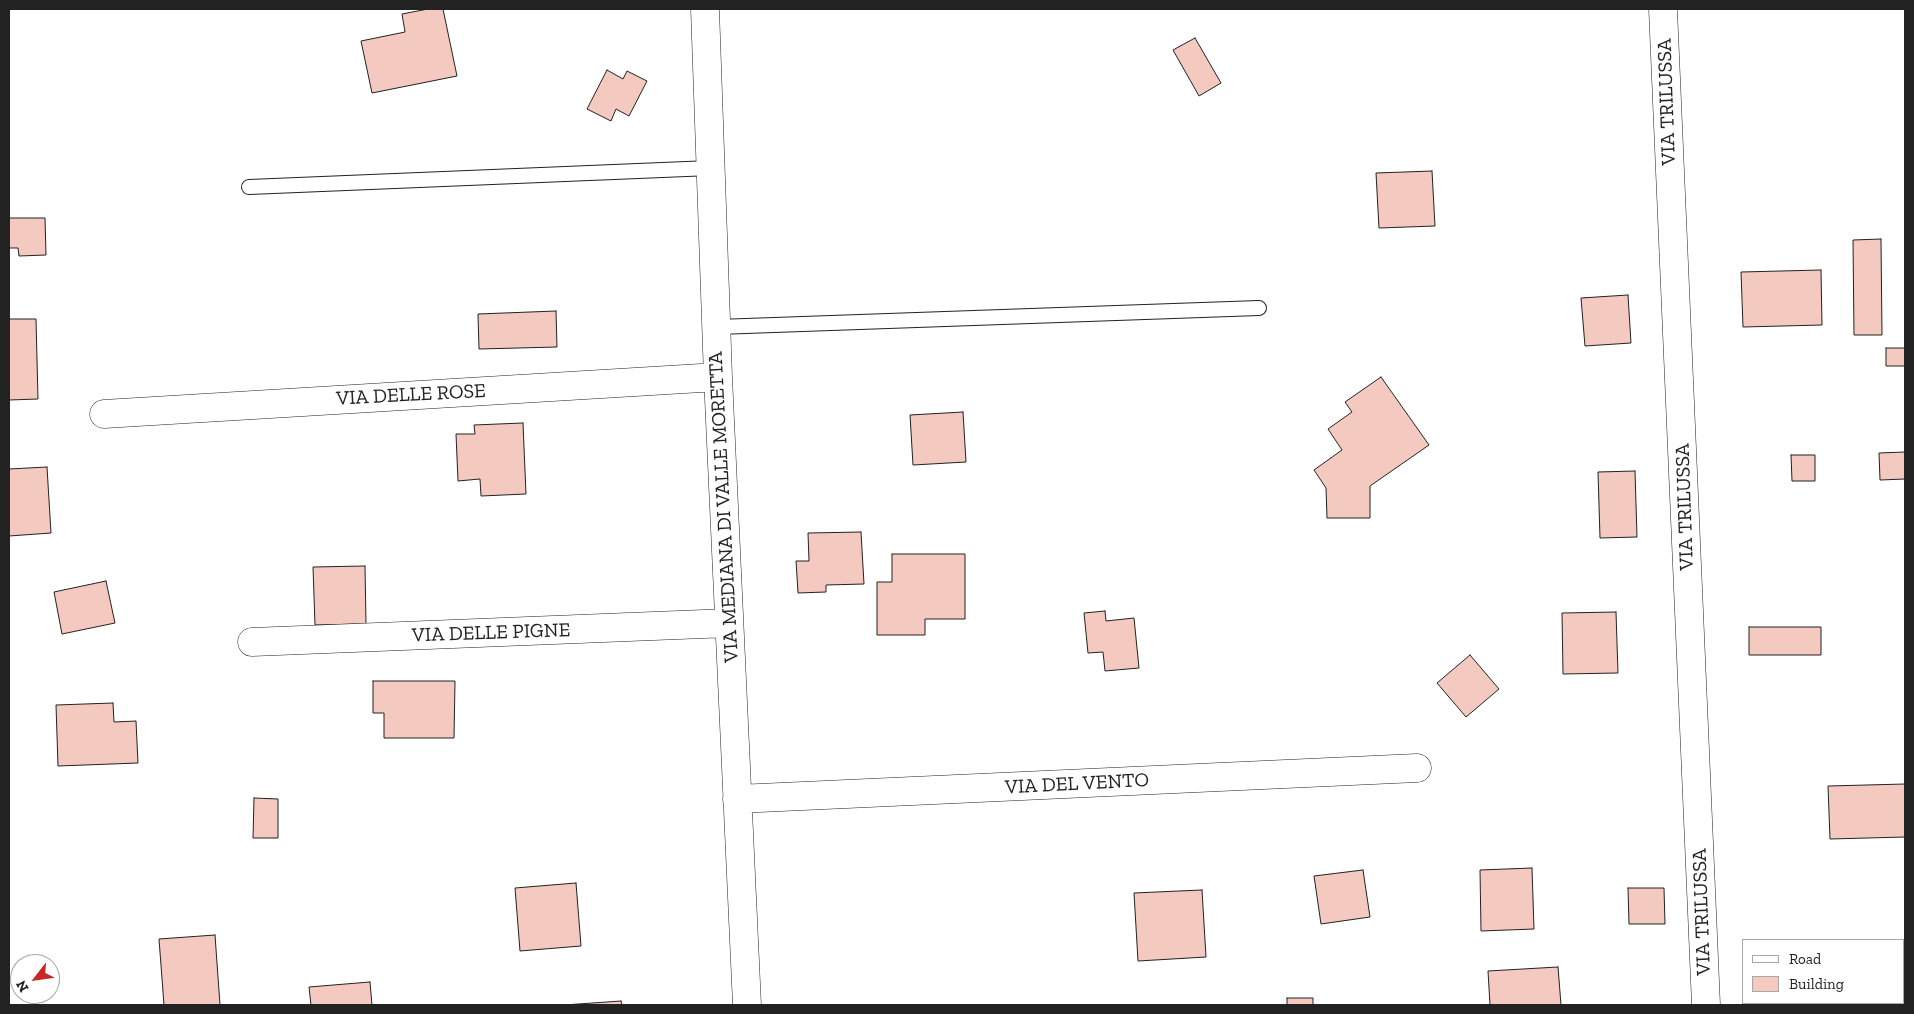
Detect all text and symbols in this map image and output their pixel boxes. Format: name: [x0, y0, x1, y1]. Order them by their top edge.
street label: VIA TRILUSSA: [1653, 38, 1681, 166]
street label: VIA MEDIANA DI VALLE MORETTA: [704, 351, 744, 663]
street label: VIA DELLE ROSE: [336, 379, 486, 411]
street label: VIA TRILUSSA: [1671, 443, 1699, 571]
street label: VIA DELLE PIGNE: [411, 618, 571, 648]
street label: VIA DEL VENTO: [1004, 768, 1150, 800]
street label: VIA TRILUSSA: [1688, 848, 1716, 976]
legend: [1742, 939, 1904, 1004]
text: Road: [1789, 950, 1821, 968]
north arrow: [10, 954, 60, 1004]
text: Building: [1789, 975, 1844, 993]
text: N: [12, 977, 32, 995]

